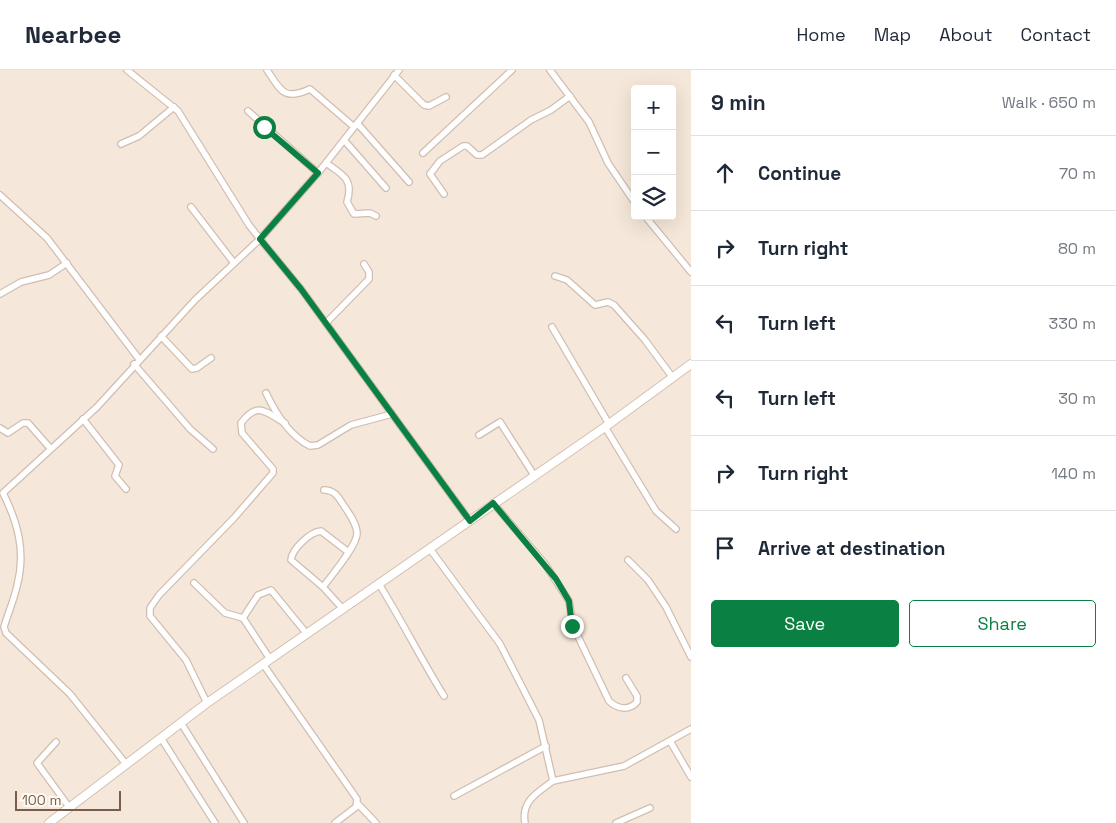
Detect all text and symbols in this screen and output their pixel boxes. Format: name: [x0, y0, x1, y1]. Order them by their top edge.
text: Nearbee: [25, 19, 121, 50]
text: Home: [797, 23, 846, 46]
text: Map: [874, 23, 911, 46]
text: About: [939, 23, 993, 46]
text: Contact: [1021, 23, 1091, 46]
map controls: [631, 85, 676, 220]
button: +: [631, 85, 676, 130]
text: 9 min: [711, 89, 766, 116]
text: Walk · 650 m: [1002, 92, 1096, 113]
route start: [253, 116, 276, 139]
button: −: [631, 130, 676, 175]
icon: ahead: [711, 159, 739, 187]
text: Continue: [758, 161, 841, 186]
text: 70 m: [1059, 163, 1096, 184]
button: layers: [631, 175, 676, 220]
icon: right: [711, 234, 739, 262]
text: Turn right: [758, 236, 848, 261]
text: 80 m: [1058, 238, 1096, 259]
icon: left: [711, 309, 739, 337]
text: Turn left: [758, 311, 836, 336]
text: 330 m: [1049, 313, 1096, 334]
icon: left: [711, 384, 739, 412]
text: Turn left: [758, 386, 836, 411]
text: 30 m: [1058, 388, 1096, 409]
icon: right: [711, 459, 739, 487]
text: Turn right: [758, 461, 848, 486]
text: 140 m: [1051, 463, 1096, 484]
icon: arrive: [711, 534, 739, 562]
text: Arrive at destination: [758, 536, 946, 561]
button: Save: [711, 600, 899, 647]
button: Share: [909, 600, 1096, 647]
route end: [561, 615, 584, 638]
scale bar: [15, 788, 121, 811]
text: 100 m: [22, 791, 61, 809]

